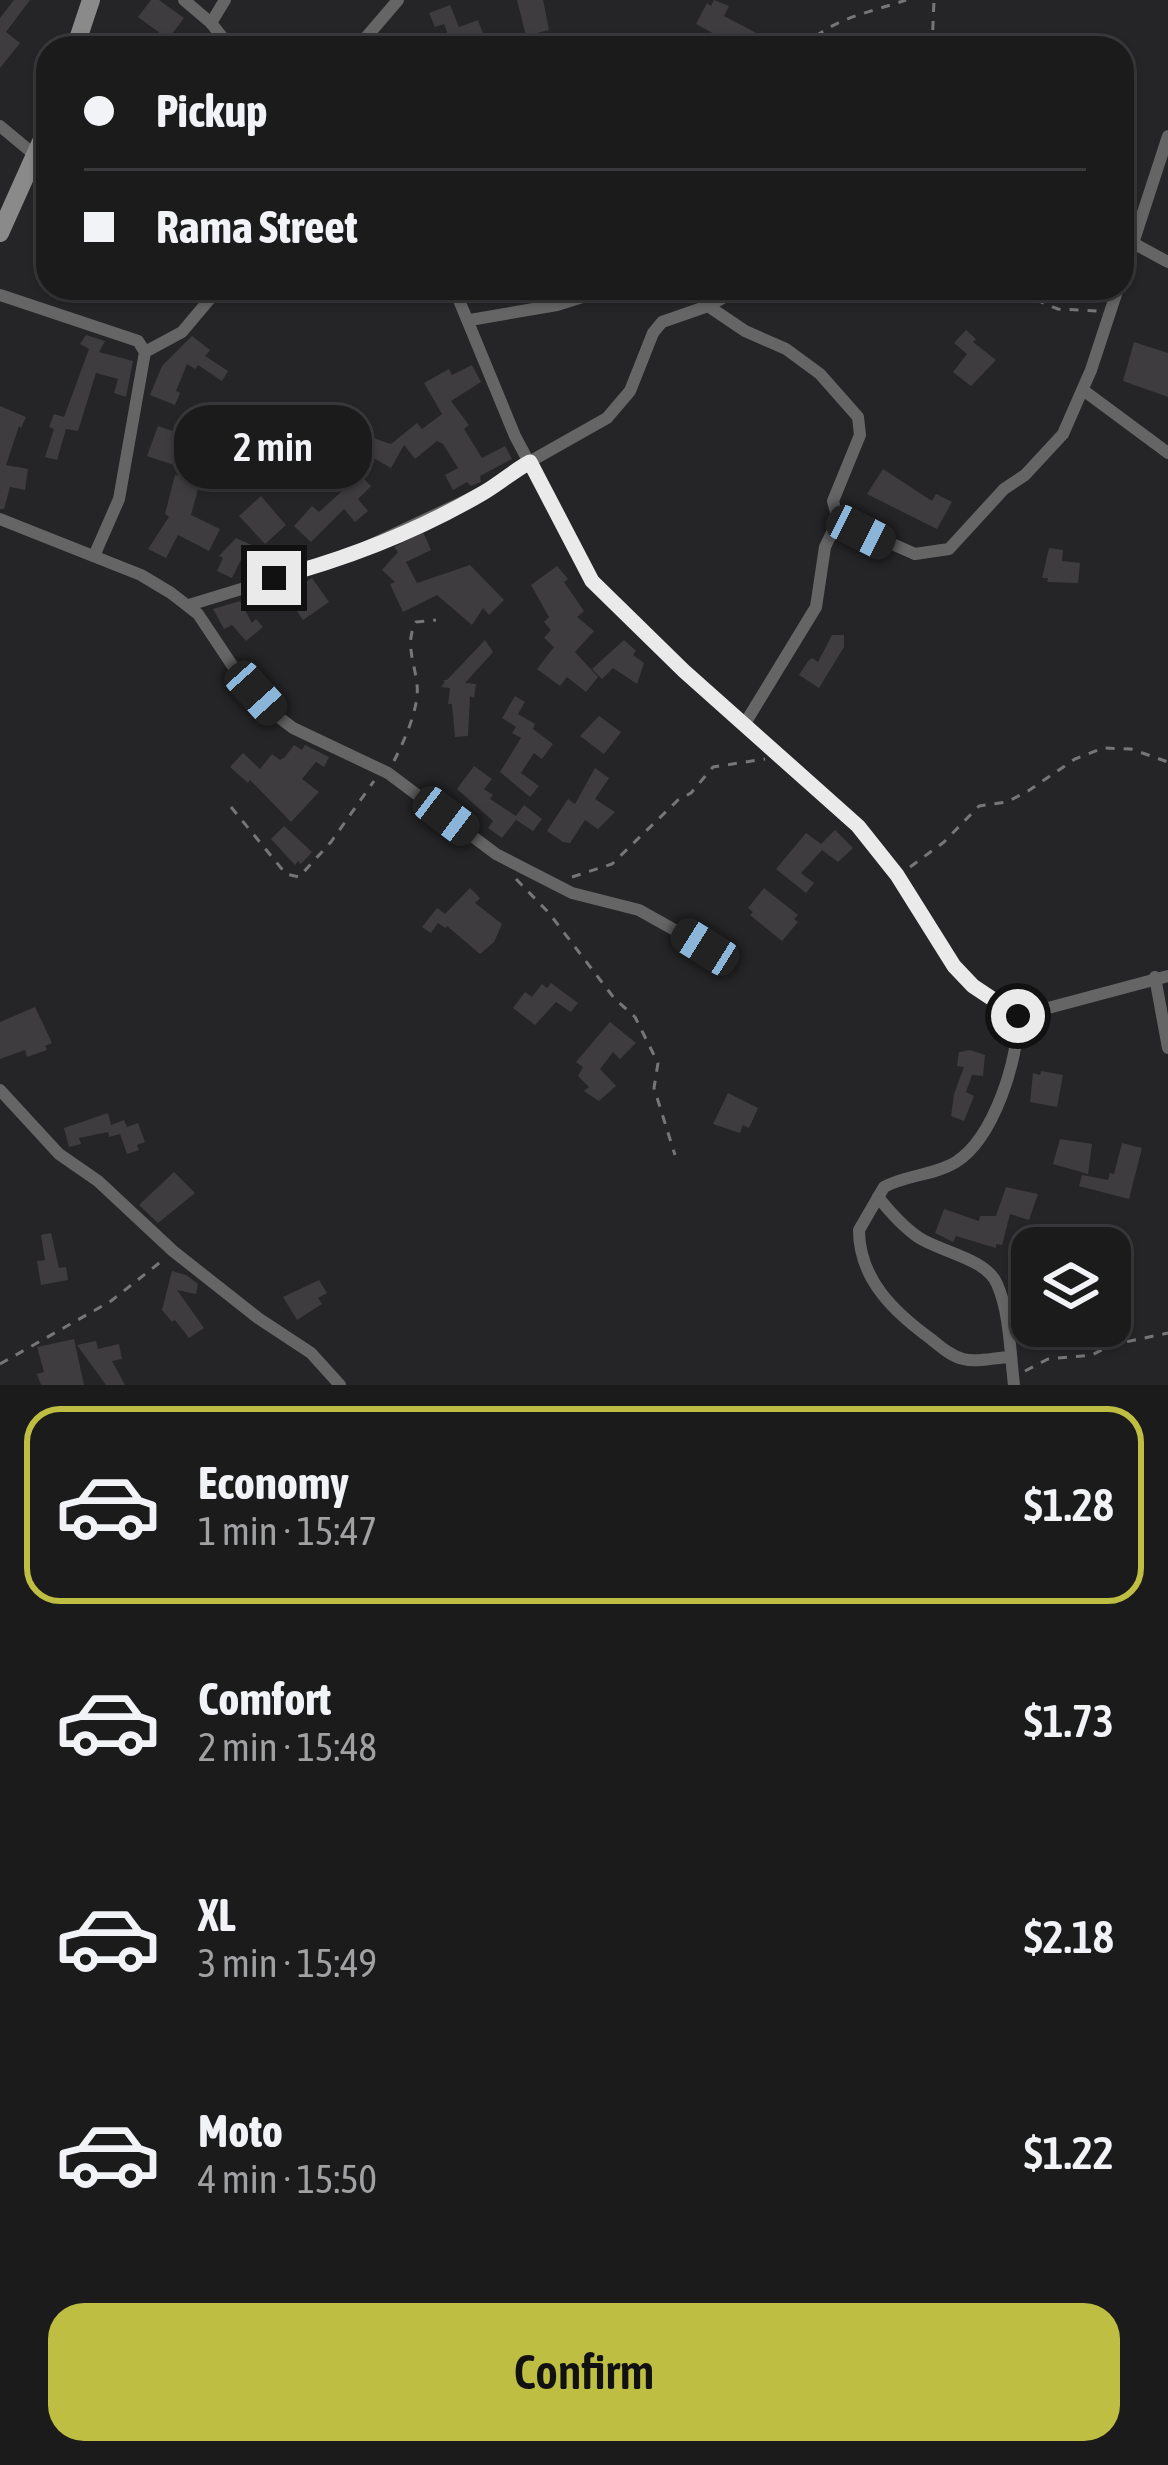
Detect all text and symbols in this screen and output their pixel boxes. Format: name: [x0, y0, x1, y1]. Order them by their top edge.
text: Pickup: [156, 85, 267, 137]
text: Rama Street: [156, 201, 358, 253]
callout: 2 min: [175, 404, 373, 488]
text: 2 min: [233, 425, 313, 469]
car: [821, 500, 901, 564]
route end: [247, 551, 301, 605]
car: [219, 654, 293, 732]
car: [406, 780, 486, 852]
car: [665, 913, 745, 981]
route start: [991, 989, 1045, 1043]
map controls: [1011, 1227, 1131, 1347]
button: layers: [1011, 1227, 1131, 1347]
icon: car: [54, 1451, 162, 1559]
text: Economy: [198, 1457, 349, 1509]
text: $1.28: [1024, 1479, 1114, 1531]
text: 1 min · 15:47: [198, 1509, 377, 1553]
icon: car: [54, 1667, 162, 1775]
text: Comfort: [198, 1673, 331, 1725]
text: $1.73: [1024, 1695, 1114, 1747]
text: 2 min · 15:48: [198, 1725, 377, 1769]
icon: car: [54, 1883, 162, 1991]
text: XL: [198, 1889, 236, 1941]
text: $2.18: [1024, 1911, 1114, 1963]
text: 3 min · 15:49: [198, 1941, 377, 1985]
icon: car: [54, 2099, 162, 2207]
text: Moto: [198, 2105, 283, 2157]
text: $1.22: [1024, 2127, 1114, 2179]
text: 4 min · 15:50: [198, 2157, 377, 2201]
button: Confirm: [48, 2303, 1120, 2441]

